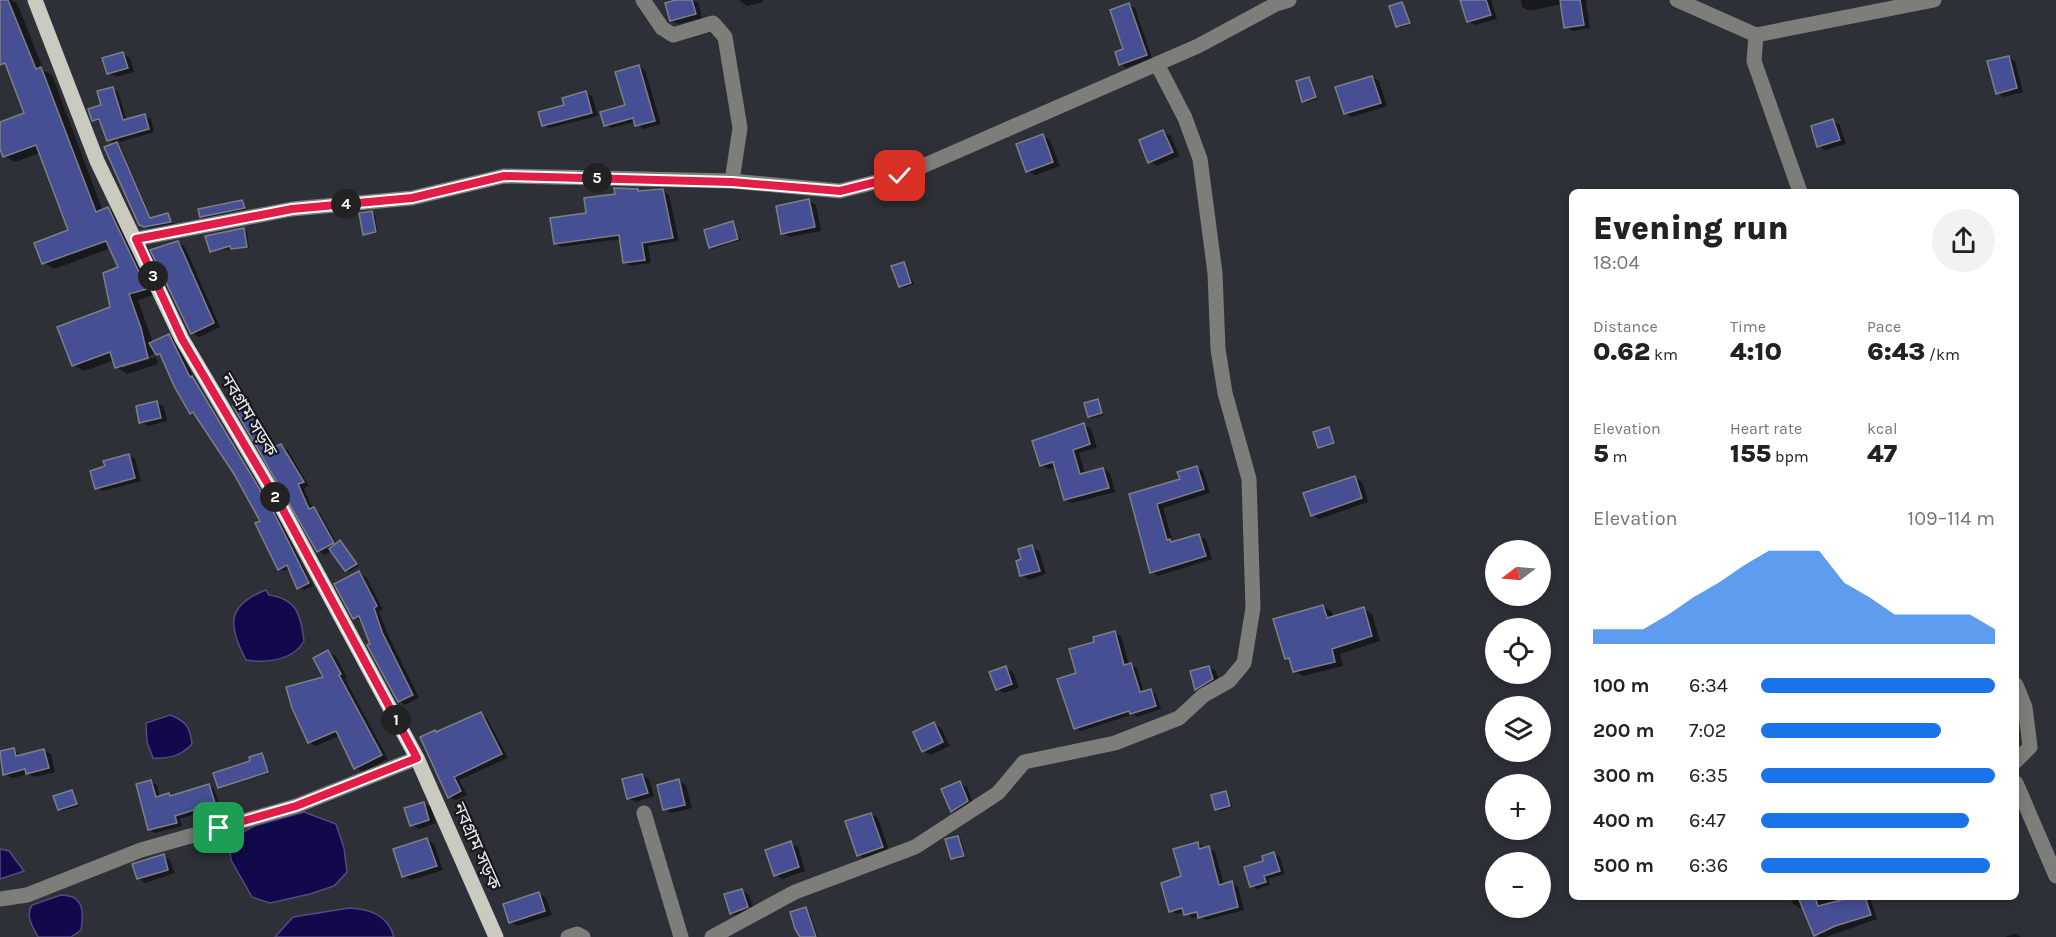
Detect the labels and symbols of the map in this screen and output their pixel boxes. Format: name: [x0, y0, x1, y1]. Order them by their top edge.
pin: [874, 150, 925, 201]
pin: 5: [582, 163, 612, 193]
pin: 4: [331, 189, 361, 219]
pin: 3: [138, 261, 168, 291]
street label: নবগ্রাম সড়ক: [215, 369, 283, 461]
pin: 2: [260, 482, 290, 512]
north arrow: [1485, 540, 1551, 606]
pin: 1: [381, 705, 411, 735]
street label: নবগ্রাম সড়ক: [448, 798, 506, 893]
pin: [193, 802, 244, 853]

